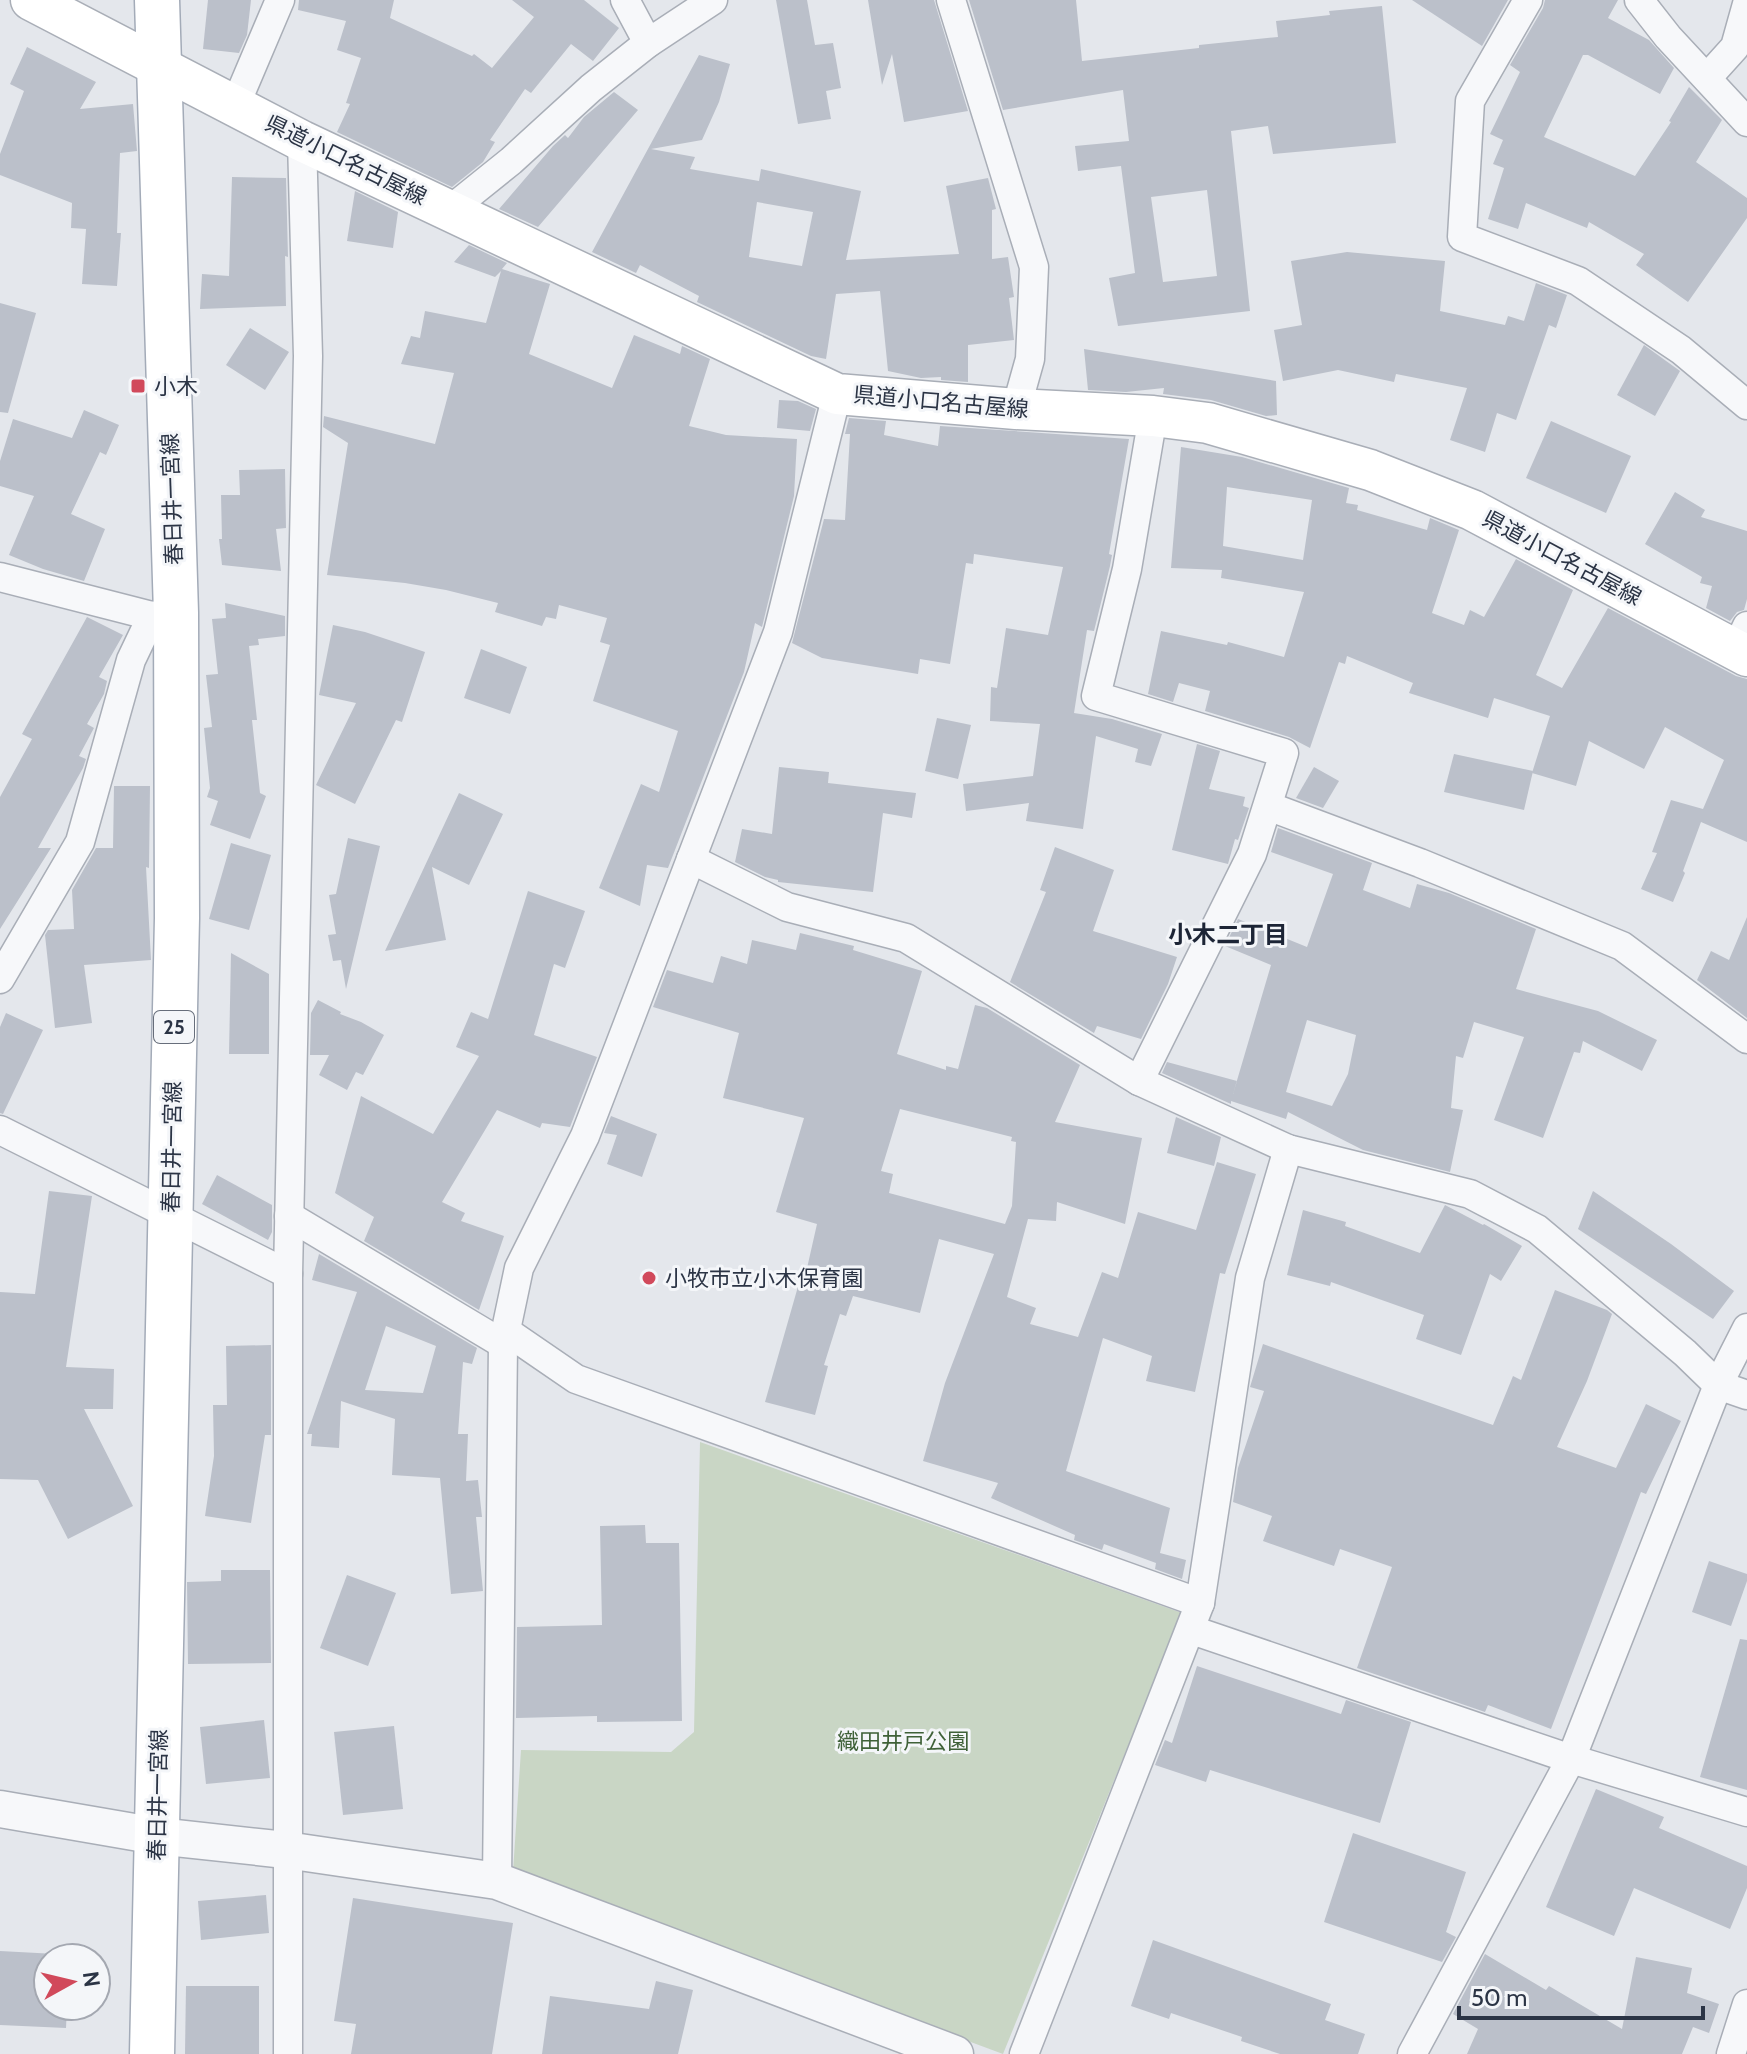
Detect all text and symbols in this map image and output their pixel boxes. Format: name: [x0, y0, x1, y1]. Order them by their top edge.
street label: 県道小口名古屋線: [261, 109, 431, 211]
place label: 小木: [154, 373, 198, 400]
marker: 小木: [129, 377, 147, 395]
street label: 県道小口名古屋線: [852, 381, 1030, 423]
street label: 春日井一宮線: [156, 433, 188, 565]
street label: 県道小口名古屋線: [1478, 505, 1646, 611]
district label: 小木二丁目: [1168, 920, 1288, 949]
road number: 25: [154, 1011, 194, 1043]
street label: 春日井一宮線: [157, 1081, 187, 1213]
place label: 小牧市立小木保育園: [665, 1265, 863, 1292]
marker: 小牧市立小木保育園: [640, 1269, 658, 1287]
park label: 織田井戸公園: [837, 1728, 969, 1755]
street label: 春日井一宮線: [143, 1729, 173, 1861]
north arrow: [32, 1942, 112, 2022]
text: N: [77, 1970, 106, 1989]
scale bar: [1459, 1970, 1703, 2020]
text: 50 m: [1471, 1983, 1527, 2012]

